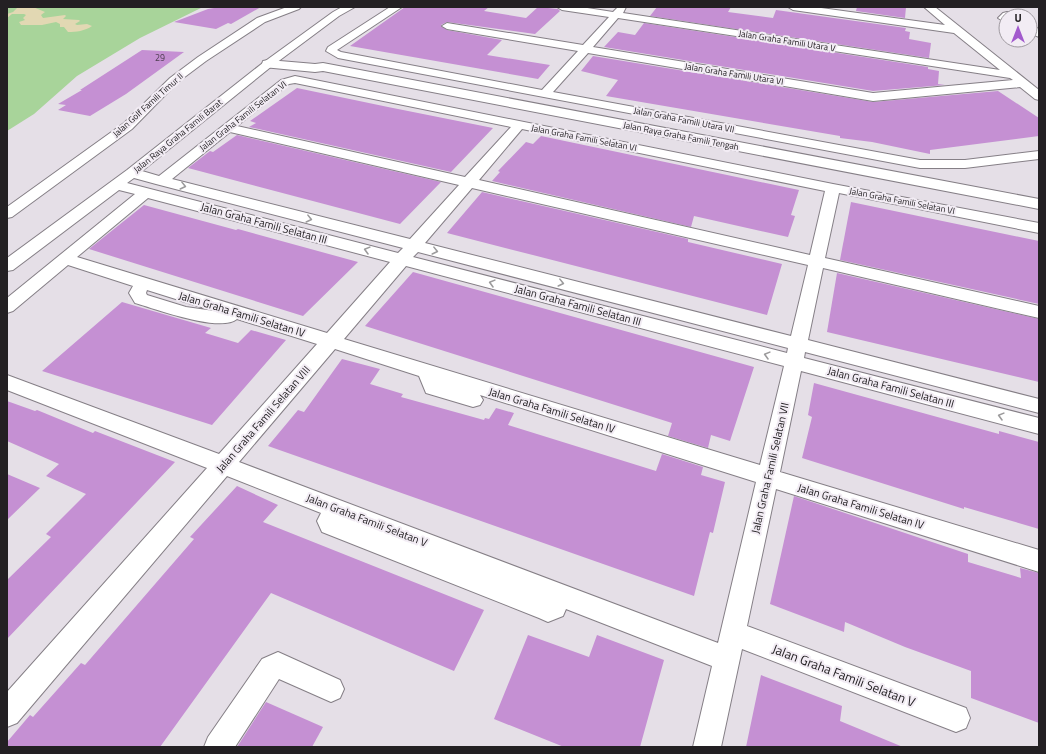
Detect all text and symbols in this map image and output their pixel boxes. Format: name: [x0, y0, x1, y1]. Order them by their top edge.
north arrow: [998, 8, 1038, 48]
text: U: [1014, 10, 1022, 26]
street label: Jalan Graha Famili Utara V: [738, 26, 837, 55]
house number: 29: [155, 51, 165, 64]
street label: Jalan Graha Famili Utara VI: [684, 59, 784, 88]
street label: Jalan Golf Famili Timur II: [110, 69, 186, 140]
street label: Jalan Graha Famili Selatan VI: [196, 77, 289, 154]
street label: Jalan Raya Graha Famili Barat: [130, 95, 226, 176]
street label: Jalan Graha Famili Utara VII: [633, 103, 736, 136]
street label: Jalan Raya Graha Famili Tengah: [622, 118, 740, 153]
street label: Jalan Graha Famili Selatan VI: [530, 121, 638, 154]
one-way arrow: [180, 182, 186, 190]
street label: Jalan Graha Famili Selatan VI: [848, 184, 956, 217]
street label: Jalan Graha Famili Selatan III: [199, 198, 329, 248]
one-way arrow: [305, 214, 312, 223]
one-way arrow: [363, 246, 370, 255]
one-way arrow: [431, 246, 438, 255]
one-way arrow: [489, 279, 496, 288]
one-way arrow: [558, 279, 564, 287]
street label: Jalan Graha Famili Selatan III: [513, 280, 643, 330]
street label: Jalan Graha Famili Selatan IV: [177, 287, 308, 341]
one-way arrow: [764, 351, 770, 359]
street label: Jalan Graha Famili Selatan VIII: [212, 362, 314, 476]
street label: Jalan Graha Famili Selatan III: [826, 362, 956, 412]
street label: Jalan Graha Famili Selatan IV: [487, 383, 618, 437]
street label: Jalan Graha Famili Selatan VII: [747, 401, 793, 535]
one-way arrow: [998, 412, 1005, 421]
street label: Jalan Graha Famili Selatan IV: [796, 479, 927, 533]
street label: Jalan Graha Famili Selatan V: [304, 489, 430, 551]
street label: Jalan Graha Famili Selatan V: [769, 638, 919, 712]

